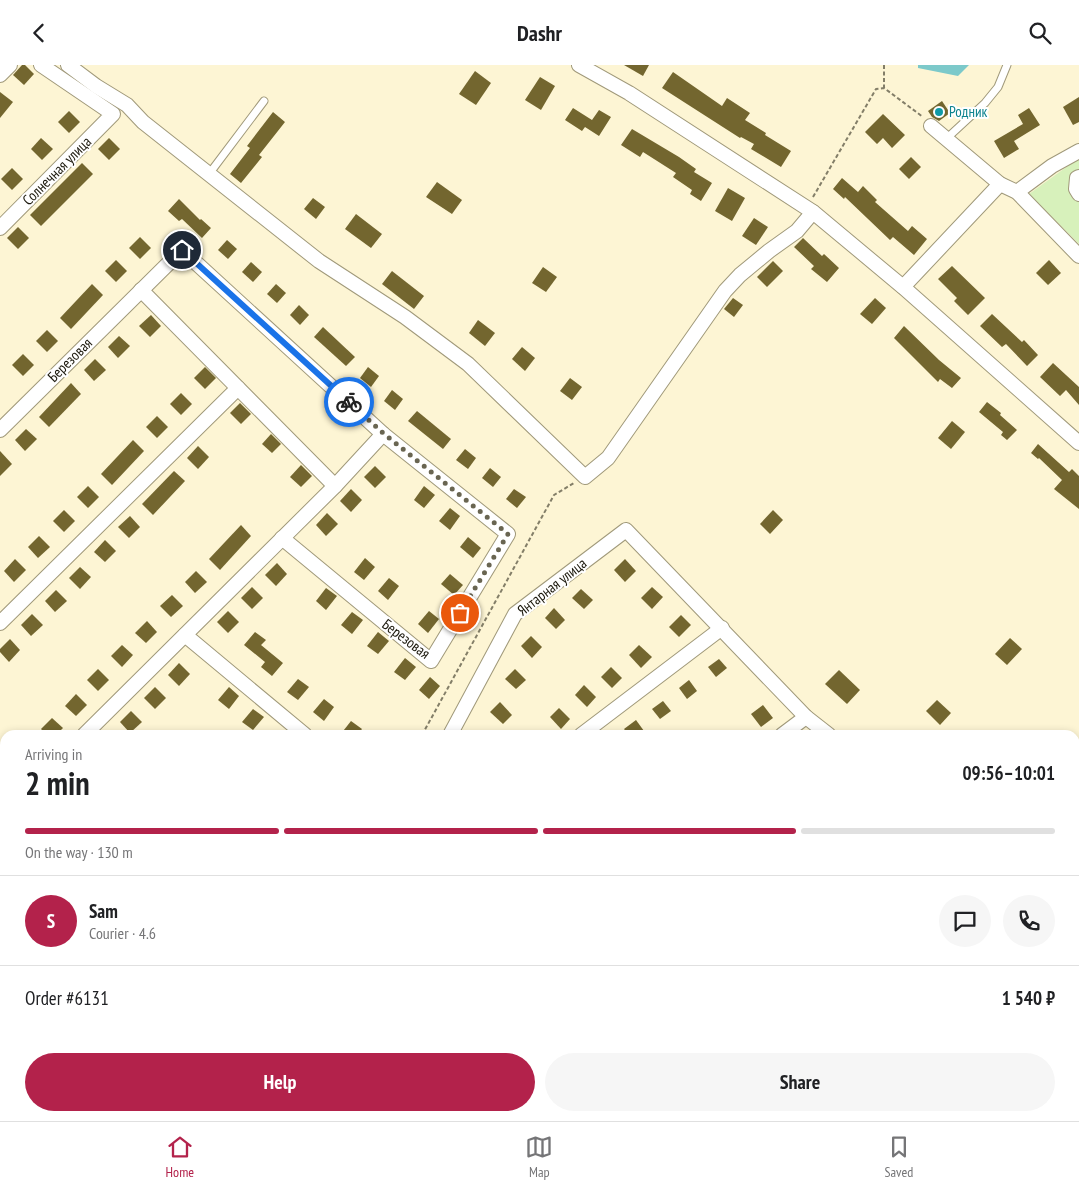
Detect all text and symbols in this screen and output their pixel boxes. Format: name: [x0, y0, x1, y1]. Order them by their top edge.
icon: back: [25, 19, 53, 47]
text: Dashr: [517, 19, 562, 47]
icon: search: [1026, 19, 1054, 47]
place label: Родник: [949, 102, 987, 121]
marker: Родник: [933, 106, 945, 118]
street label: Солнечная улица: [18, 132, 95, 209]
pin: [161, 229, 203, 271]
icon: home: [168, 236, 196, 264]
street label: Березовая: [43, 333, 96, 386]
courier: [324, 377, 374, 427]
icon: bike: [335, 388, 363, 416]
street label: Янтарная улица: [513, 554, 590, 620]
pin: [439, 592, 481, 634]
icon: bag: [446, 599, 474, 627]
street label: Березовая: [379, 614, 434, 663]
text: Arriving in: [25, 744, 82, 764]
text: 09:56–10:01: [962, 761, 1055, 785]
text: 2 min: [25, 762, 90, 804]
text: On the way · 130 m: [25, 842, 133, 862]
button: chat: [939, 895, 991, 947]
button: phone: [1003, 895, 1055, 947]
text: Sam: [89, 899, 118, 923]
text: S: [47, 909, 55, 933]
text: Courier · 4.6: [89, 923, 156, 943]
text: Order #6131: [25, 986, 109, 1010]
text: 1 540 ₽: [1002, 986, 1055, 1010]
button: Help: [25, 1053, 535, 1111]
button: Share: [545, 1053, 1055, 1111]
tab: Home: [166, 1133, 194, 1181]
tab: Map: [525, 1133, 553, 1181]
tab: Saved: [885, 1133, 913, 1181]

